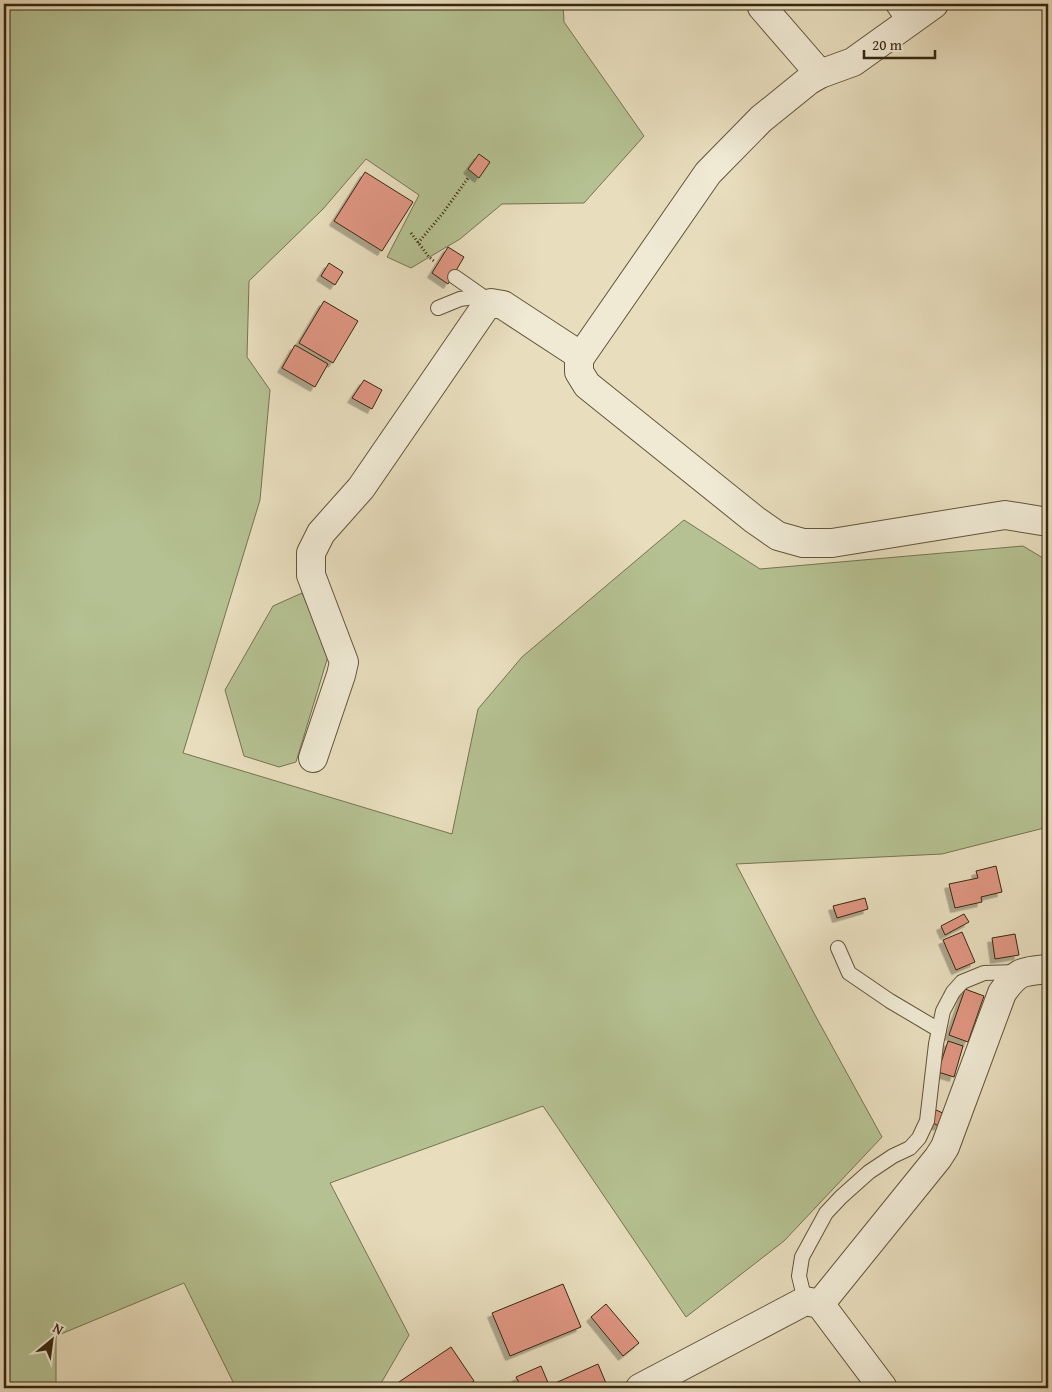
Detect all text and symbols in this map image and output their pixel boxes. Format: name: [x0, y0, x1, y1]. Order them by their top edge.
scale bar: [864, 28, 936, 60]
text: 20 m: [872, 34, 903, 55]
north arrow: [28, 1314, 78, 1364]
text: N: [49, 1318, 68, 1340]

